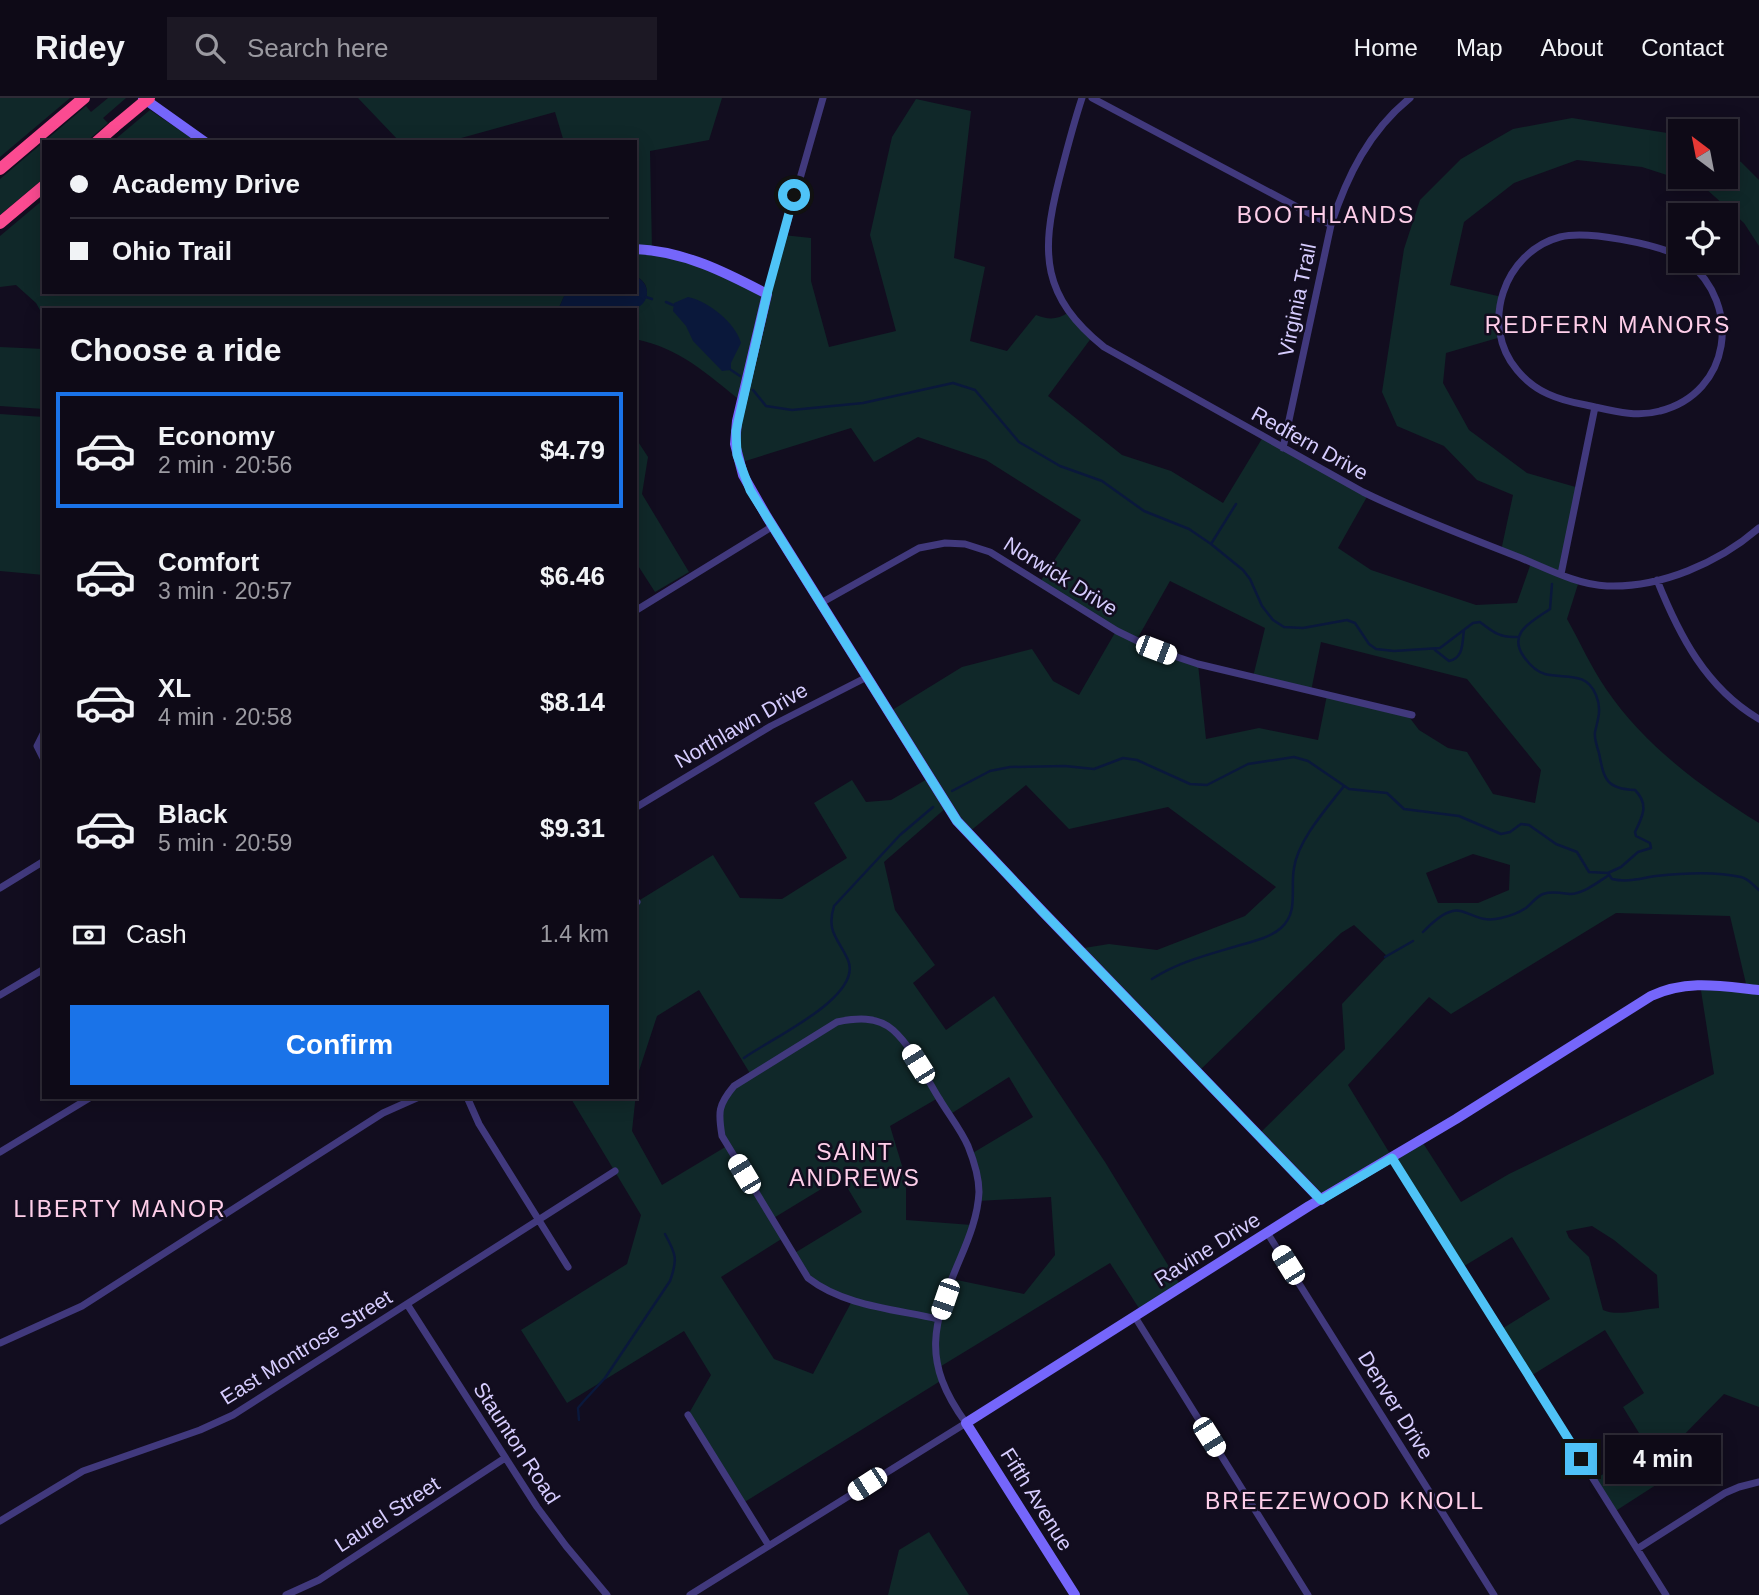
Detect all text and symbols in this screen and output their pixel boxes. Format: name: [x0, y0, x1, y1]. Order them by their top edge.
search box: [167, 17, 657, 80]
text: Ridey: [35, 29, 125, 66]
icon: search: [191, 29, 229, 67]
text: Search here: [247, 33, 389, 63]
text: Home: [1354, 34, 1418, 61]
text: Map: [1456, 34, 1503, 61]
text: About: [1541, 34, 1603, 61]
text: Contact: [1641, 34, 1724, 61]
north arrow: [1668, 119, 1738, 189]
map controls: [1668, 119, 1738, 273]
text: Academy Drive: [112, 169, 300, 199]
route start: [778, 179, 810, 211]
district label: BOOTHLANDS: [1237, 202, 1415, 228]
button: locate: [1668, 203, 1738, 273]
text: Ohio Trail: [112, 236, 232, 266]
street label: Virginia Trail: [1274, 241, 1320, 359]
district label: REDFERN MANORS: [1485, 312, 1731, 338]
text: Choose a ride: [70, 332, 282, 368]
street label: Redfern Drive: [1248, 402, 1372, 484]
icon: car: [74, 419, 137, 482]
text: Economy: [158, 421, 275, 451]
text: $4.79: [540, 435, 605, 465]
text: 2 min · 20:56: [158, 452, 292, 478]
street label: Norwick Drive: [1000, 532, 1122, 620]
icon: car: [74, 545, 137, 608]
text: Comfort: [158, 547, 259, 577]
text: $6.46: [540, 561, 605, 591]
text: 3 min · 20:57: [158, 578, 292, 604]
car: [1133, 633, 1180, 667]
icon: car: [74, 671, 137, 734]
text: XL: [158, 673, 191, 703]
street label: Northlawn Drive: [671, 678, 811, 772]
text: $8.14: [540, 687, 605, 717]
text: 4 min · 20:58: [158, 704, 292, 730]
icon: car: [74, 797, 137, 860]
text: Black: [158, 799, 227, 829]
text: $9.31: [540, 813, 605, 843]
text: 5 min · 20:59: [158, 830, 292, 856]
icon: cash: [70, 916, 108, 954]
text: Cash: [126, 919, 187, 949]
text: 1.4 km: [540, 921, 609, 947]
button: Confirm: [70, 1005, 609, 1085]
car: [898, 1041, 939, 1087]
district label: SAINT ANDREWS: [789, 1139, 921, 1191]
car: [725, 1151, 764, 1197]
district label: LIBERTY MANOR: [13, 1196, 227, 1222]
street label: Ravine Drive: [1150, 1207, 1264, 1291]
car: [1268, 1242, 1309, 1288]
car: [929, 1276, 962, 1322]
street label: East Montrose Street: [216, 1285, 396, 1409]
street label: Denver Drive: [1354, 1347, 1438, 1463]
street label: Staunton Road: [469, 1378, 565, 1508]
car: [1189, 1414, 1230, 1460]
callout: 4 min: [1606, 1434, 1721, 1484]
route end: [1565, 1443, 1597, 1475]
street label: Fifth Avenue: [996, 1444, 1078, 1554]
text: 4 min: [1633, 1446, 1693, 1472]
car: [844, 1464, 891, 1504]
street label: Laurel Street: [330, 1472, 444, 1556]
district label: BREEZEWOOD KNOLL: [1205, 1488, 1485, 1514]

